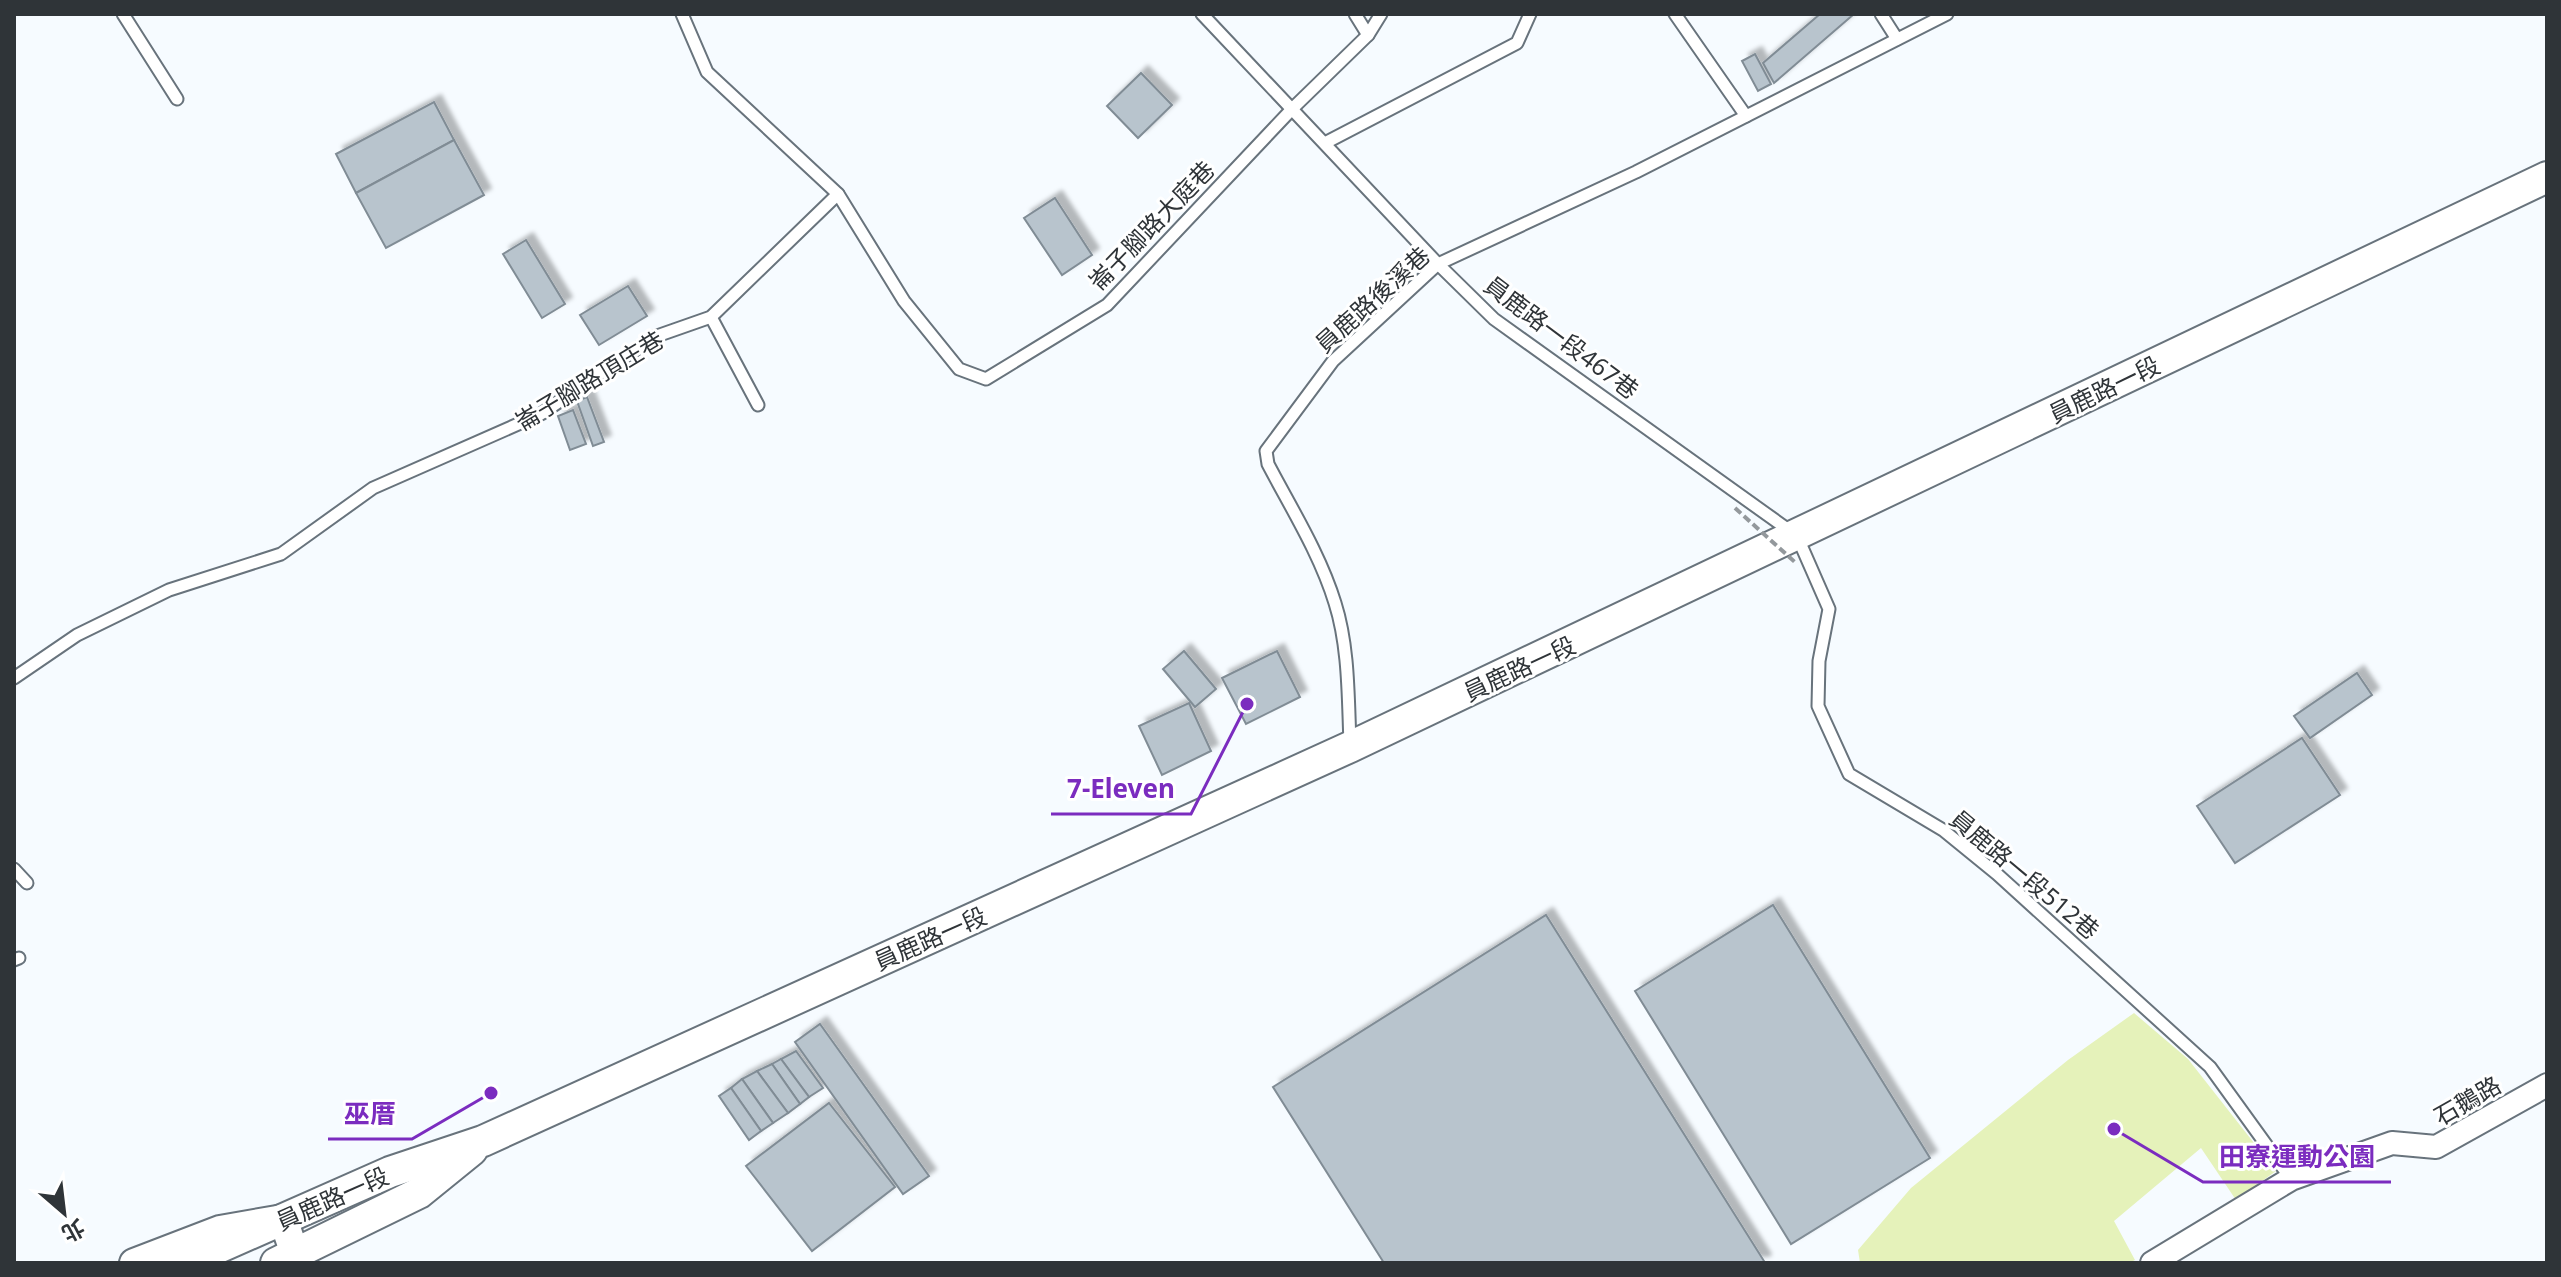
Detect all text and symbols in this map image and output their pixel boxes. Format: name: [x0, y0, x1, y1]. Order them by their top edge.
street label: 崙子腳路大庭巷: [1081, 153, 1221, 297]
street label: 員鹿路後溪巷: [1307, 239, 1437, 359]
street label: 員鹿路一段467巷: [1478, 268, 1646, 406]
street label: 崙子腳路頂庄巷: [508, 323, 670, 437]
street label: 員鹿路一段: [2043, 348, 2165, 430]
street label: 員鹿路一段: [1458, 628, 1580, 708]
callout: 7-Eleven: [1051, 764, 1191, 814]
text: 7-Eleven: [1067, 770, 1175, 806]
street label: 員鹿路一段512巷: [1943, 802, 2107, 946]
street label: 員鹿路一段: [868, 899, 992, 977]
street label: 石鵝路: [2428, 1068, 2506, 1132]
callout: 巫厝: [328, 1089, 412, 1139]
text: 巫厝: [344, 1095, 396, 1131]
callout: 田寮運動公園: [2203, 1132, 2391, 1182]
text: 田寮運動公園: [2219, 1138, 2375, 1174]
street label: 員鹿路一段: [270, 1159, 394, 1237]
north arrow: [24, 1173, 104, 1253]
text: 北: [57, 1213, 91, 1250]

